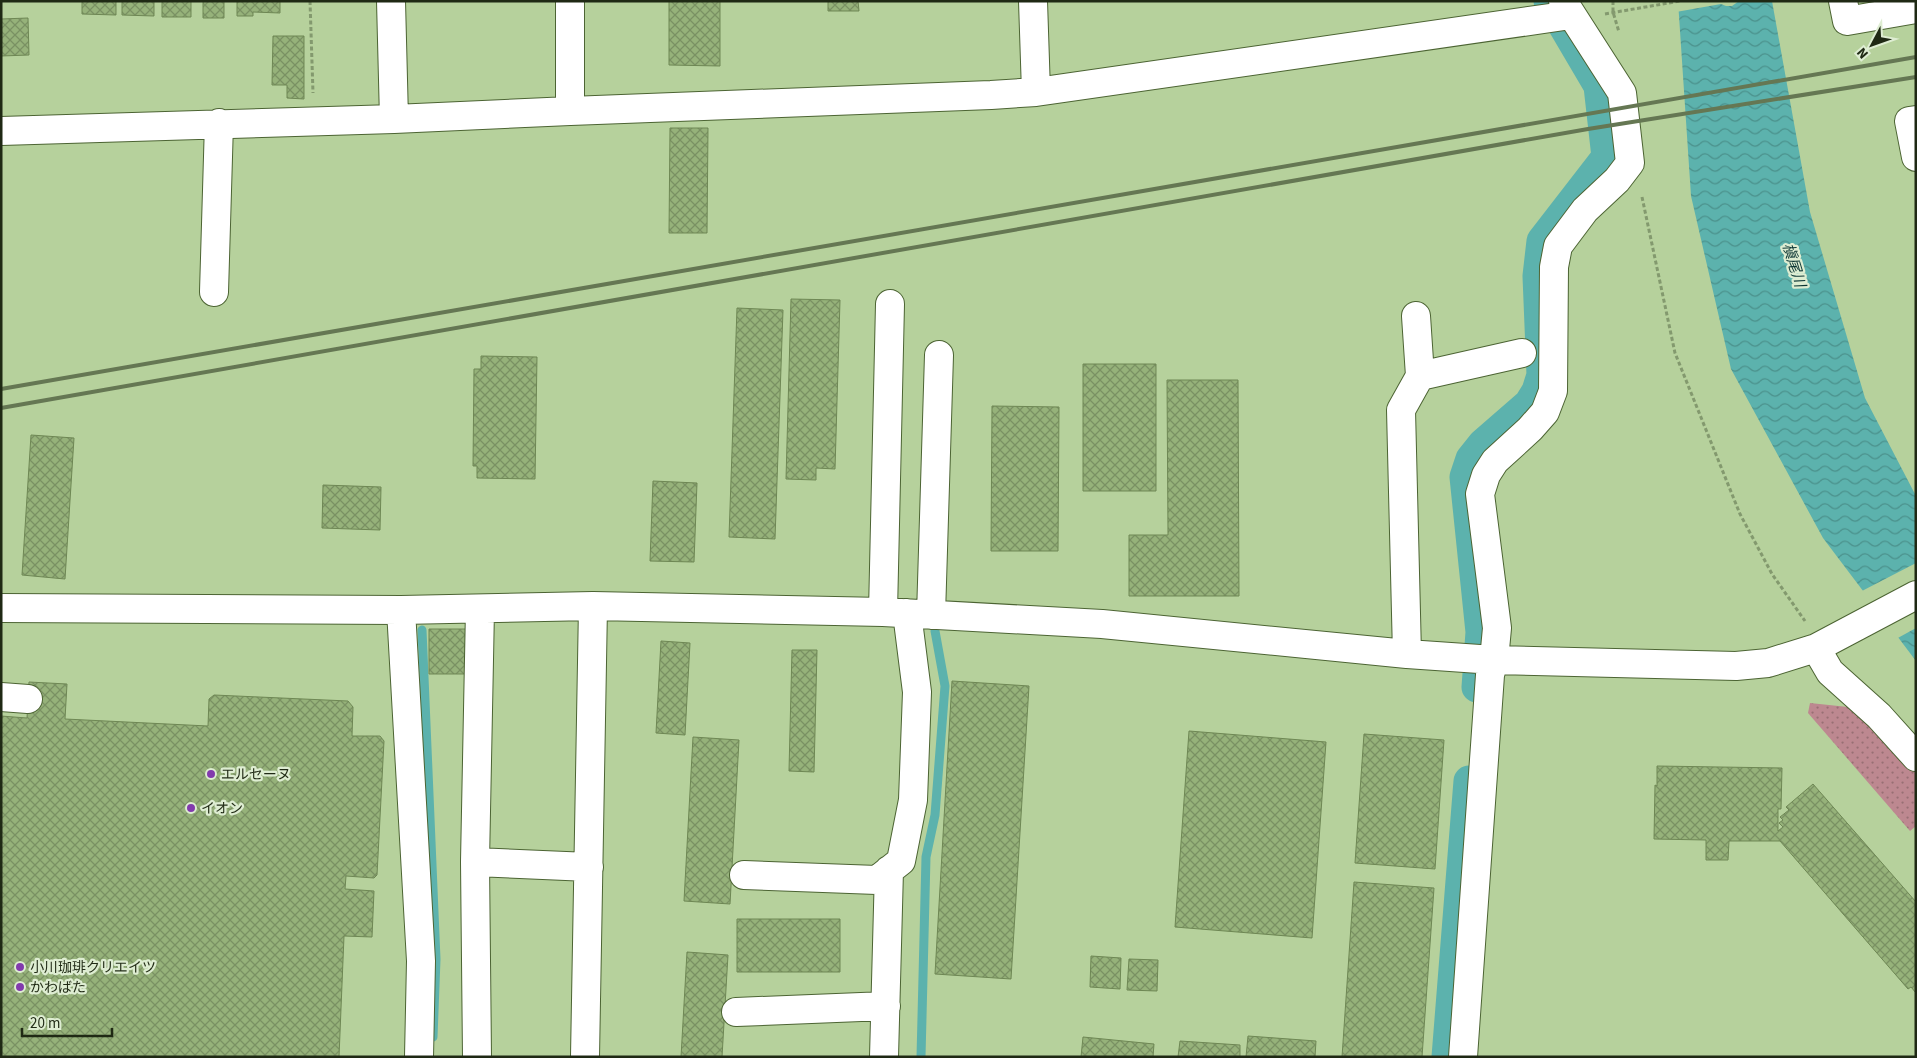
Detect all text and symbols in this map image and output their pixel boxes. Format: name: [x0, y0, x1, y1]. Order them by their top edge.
north arrow: [1847, 20, 1897, 70]
text: N: [1852, 43, 1874, 63]
water label: 槇尾川: [1777, 241, 1811, 292]
place label: エルセーヌ: [221, 765, 291, 785]
marker: エルセーヌ: [205, 768, 217, 780]
place label: イオン: [201, 799, 243, 819]
marker: イオン: [185, 802, 197, 814]
place label: 小川珈琲クリエイツ: [30, 958, 156, 978]
marker: 小川珈琲クリエイツ: [14, 961, 26, 973]
place label: かわばた: [30, 978, 86, 998]
marker: かわばた: [14, 981, 26, 993]
scale bar: [22, 1006, 112, 1038]
text: 20 m: [30, 1013, 60, 1034]

